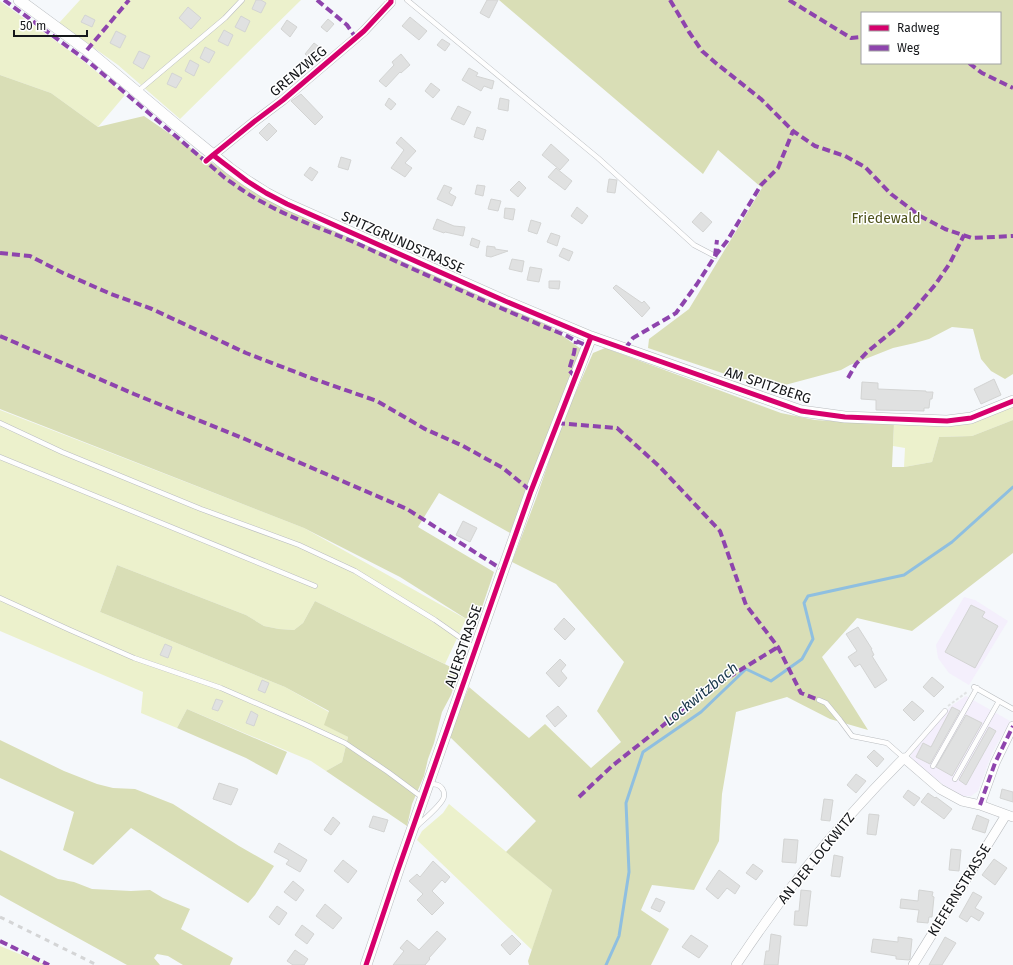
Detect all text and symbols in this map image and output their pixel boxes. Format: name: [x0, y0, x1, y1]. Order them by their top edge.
scale bar: [14, 12, 87, 38]
legend: [861, 12, 1001, 64]
text: 50 m: [20, 19, 46, 33]
text: Radweg: [897, 21, 940, 35]
text: Weg: [897, 41, 920, 55]
street label: GRENZWEG: [266, 43, 330, 100]
street label: SPITZGRUNDSTRASSE: [339, 208, 467, 277]
park label: Friedewald: [851, 210, 921, 227]
street label: AM SPITZBERG: [722, 363, 813, 407]
street label: AUERSTRASSE: [441, 602, 486, 690]
water label: Lockwitzbach: [660, 658, 742, 730]
street label: AN DER LOCKWITZ: [775, 809, 858, 907]
street label: KIEFERNSTRASSE: [924, 841, 995, 940]

